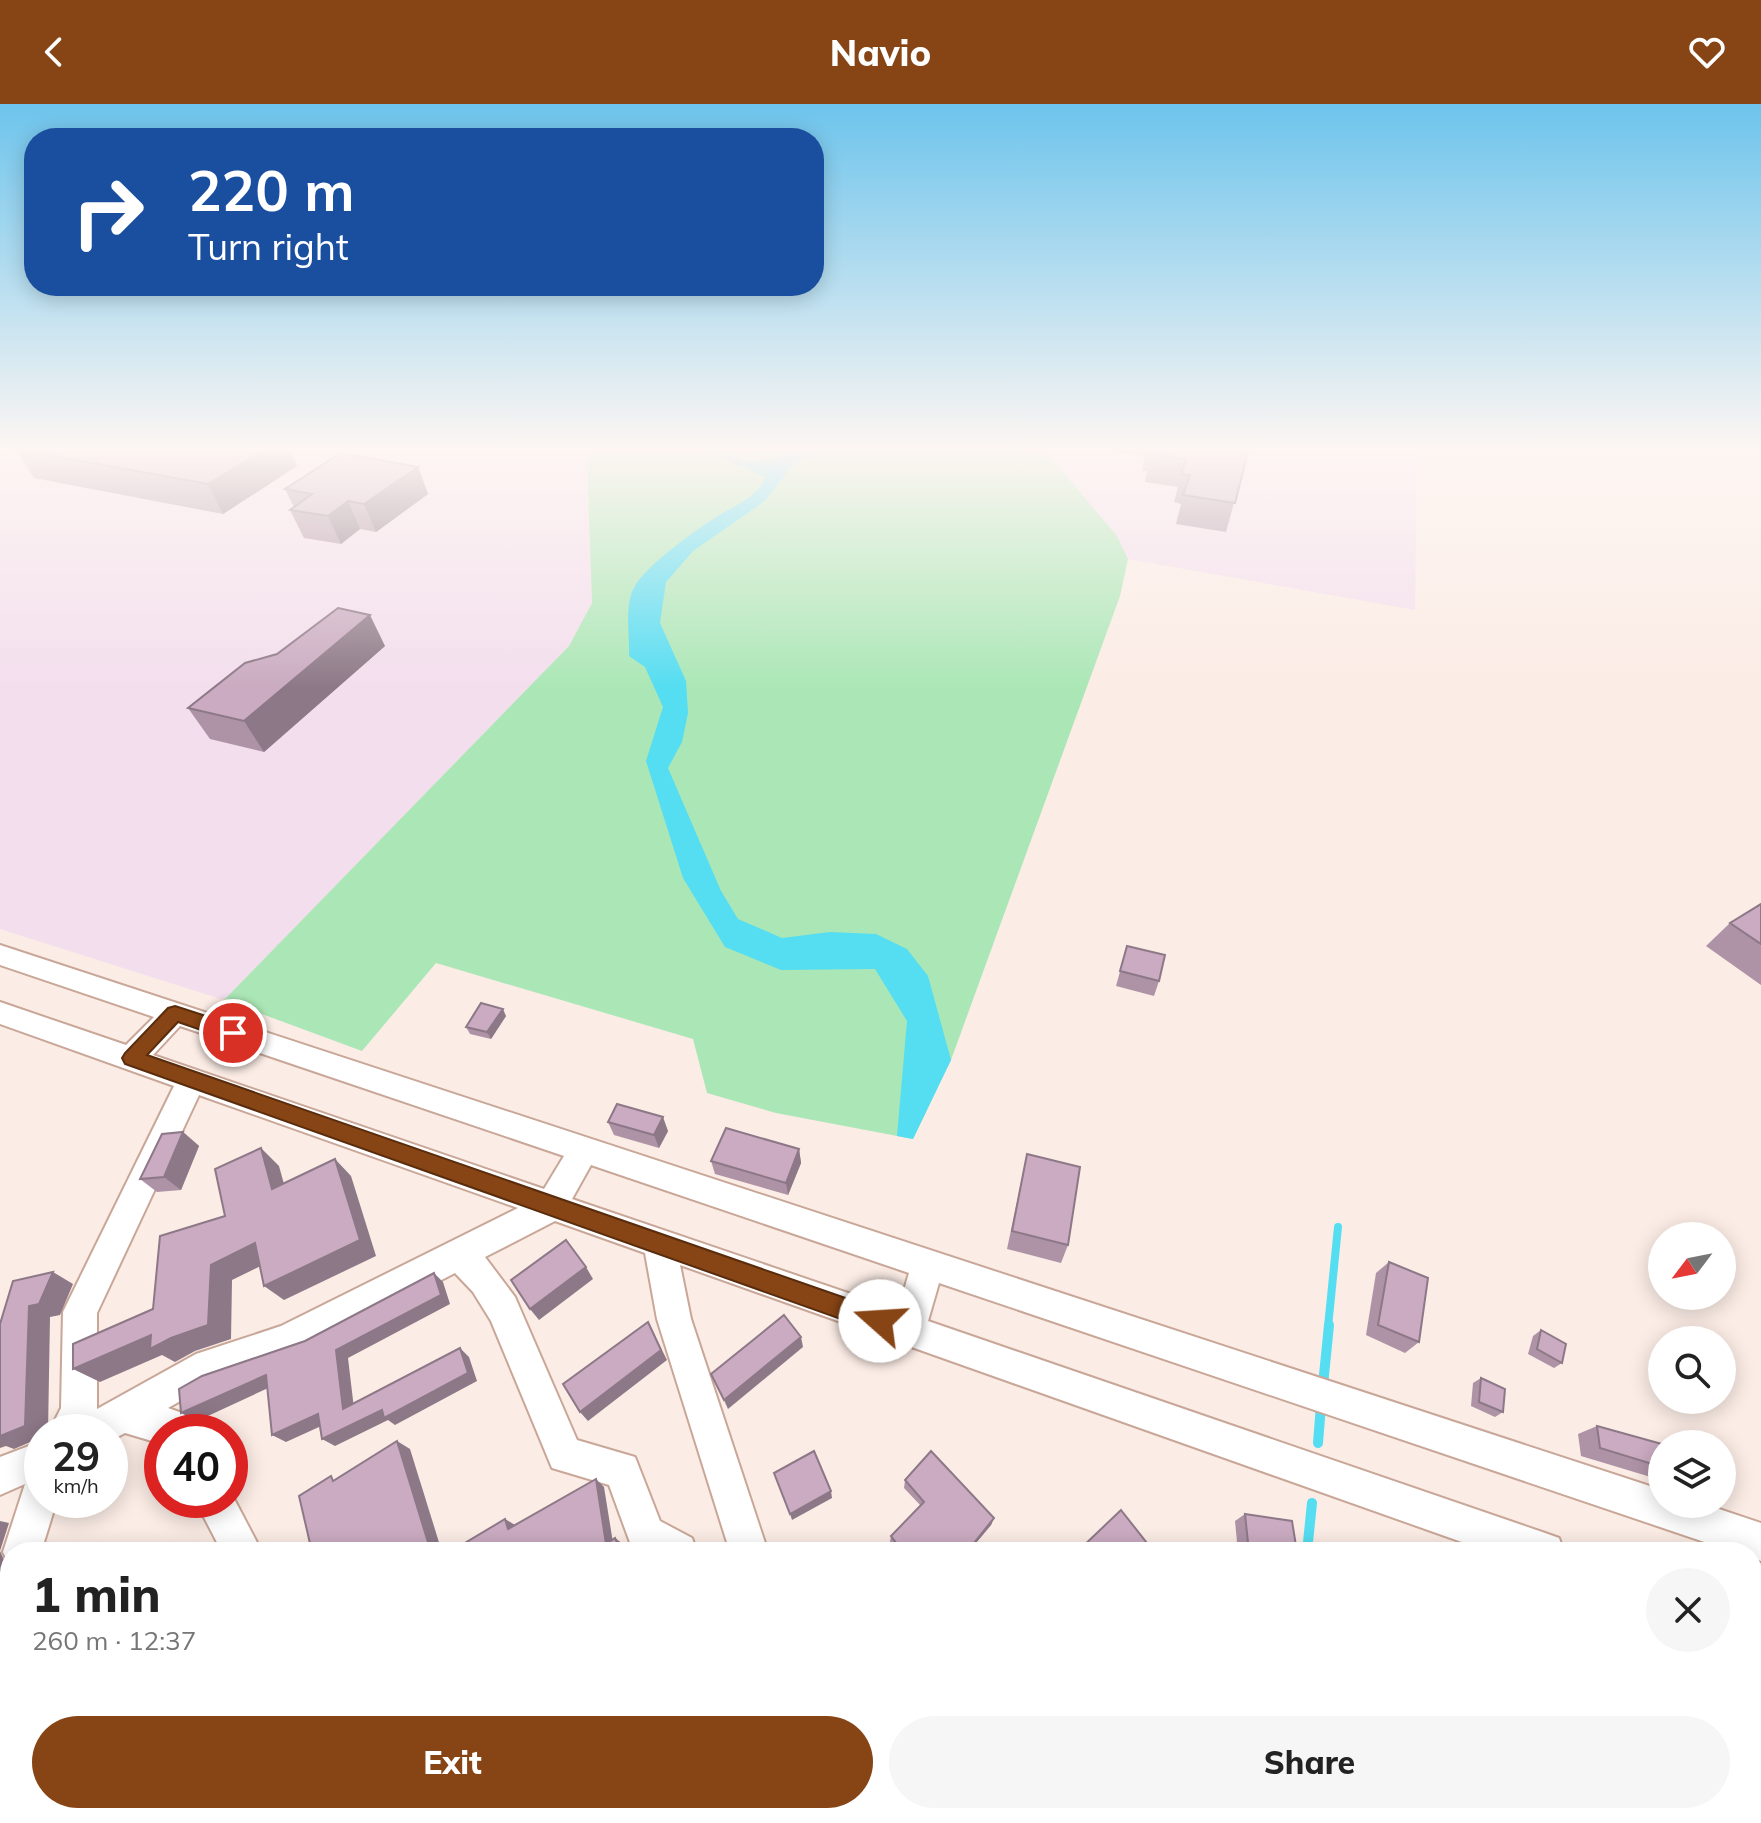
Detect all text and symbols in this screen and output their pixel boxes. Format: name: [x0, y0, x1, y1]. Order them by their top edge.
icon: back: [32, 30, 76, 74]
text: Navio: [830, 30, 931, 75]
icon: heart: [1685, 30, 1729, 74]
text: 220 m: [188, 155, 355, 225]
icon: right: [56, 160, 160, 264]
text: Turn right: [188, 224, 349, 269]
pin: [199, 999, 267, 1067]
icon: arrive: [211, 1011, 255, 1055]
north arrow: [1648, 1222, 1736, 1310]
map controls: [1648, 1222, 1736, 1518]
position arrow: [838, 1279, 922, 1363]
button: search: [1648, 1326, 1736, 1414]
speed limit sign: 40: [144, 1414, 248, 1518]
button: layers: [1648, 1430, 1736, 1518]
text: 29: [52, 1431, 100, 1481]
text: km/h: [53, 1473, 99, 1498]
text: 1 min: [32, 1564, 161, 1624]
button: close: [1646, 1568, 1730, 1652]
text: 260 m · 12:37: [32, 1624, 196, 1657]
button: Exit: [32, 1716, 873, 1808]
button: Share: [889, 1716, 1730, 1808]

